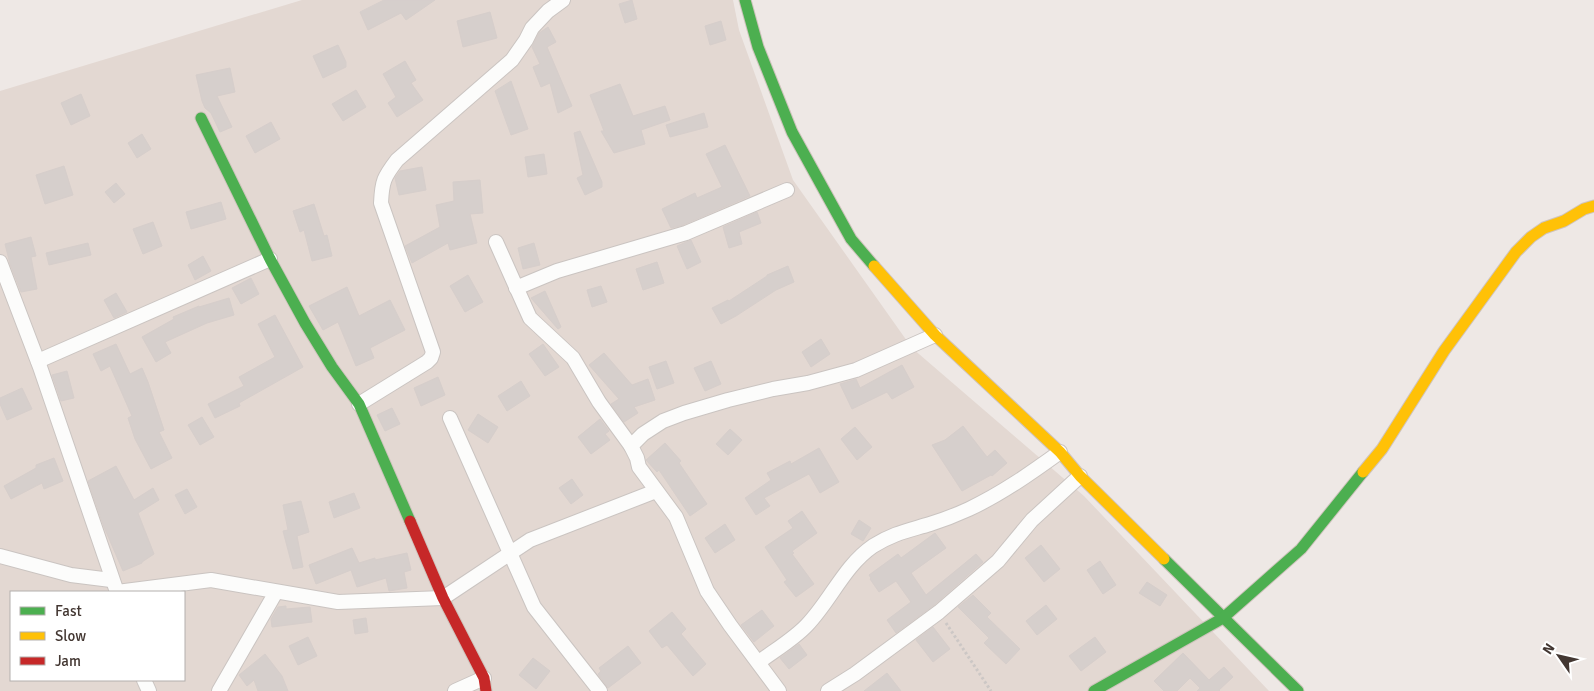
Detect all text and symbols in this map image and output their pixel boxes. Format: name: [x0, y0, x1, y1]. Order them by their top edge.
legend: [10, 591, 185, 681]
text: Fast: [55, 602, 82, 620]
text: Slow: [55, 627, 86, 645]
north arrow: [1534, 631, 1584, 681]
text: N: [1539, 640, 1558, 658]
text: Jam: [55, 652, 81, 670]

